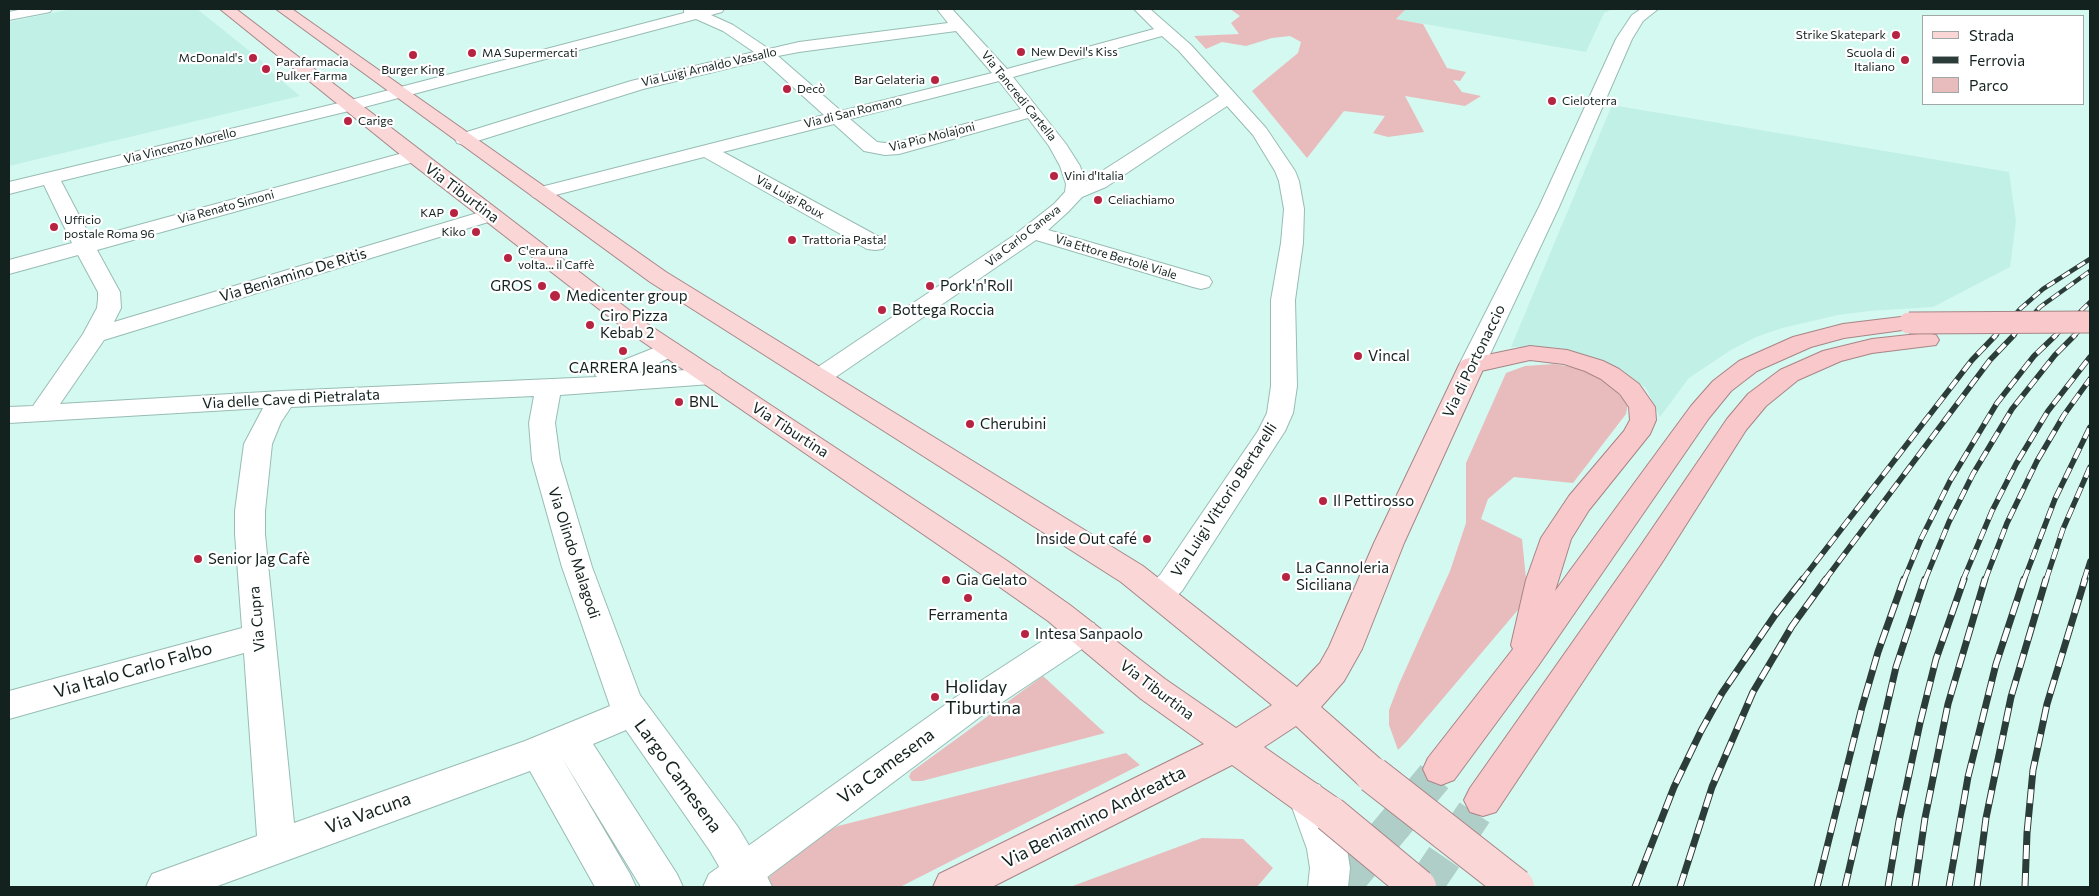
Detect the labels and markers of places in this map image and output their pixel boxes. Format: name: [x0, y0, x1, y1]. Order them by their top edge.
place label: Strike Skatepark: [1796, 28, 1886, 42]
marker: Strike Skatepark: [1890, 29, 1902, 41]
place label: New Devil's Kiss: [1031, 45, 1118, 59]
place label: MA Supermercati: [482, 46, 578, 60]
marker: New Devil's Kiss: [1015, 46, 1027, 58]
place label: Scuola di Italiano: [1847, 46, 1895, 74]
marker: MA Supermercati: [466, 47, 478, 59]
marker: Burger King: [407, 49, 419, 61]
place label: McDonald's: [179, 51, 243, 65]
marker: McDonald's: [247, 52, 259, 64]
marker: Scuola di Italiano: [1899, 54, 1911, 66]
place label: Parafarmacia Pulker Farma: [276, 55, 348, 83]
marker: Parafarmacia Pulker Farma: [260, 63, 272, 75]
place label: Burger King: [381, 63, 445, 77]
place label: Bar Gelateria: [854, 73, 925, 87]
marker: Bar Gelateria: [929, 74, 941, 86]
place label: Decò: [797, 82, 825, 96]
marker: Decò: [781, 83, 793, 95]
place label: Cieloterra: [1562, 94, 1617, 108]
marker: Cieloterra: [1546, 95, 1558, 107]
place label: Carige: [358, 114, 393, 128]
marker: Carige: [342, 115, 354, 127]
place label: Vini d'Italia: [1064, 169, 1124, 183]
marker: Vini d'Italia: [1048, 170, 1060, 182]
place label: Celiachiamo: [1108, 193, 1175, 207]
marker: Celiachiamo: [1092, 194, 1104, 206]
place label: KAP: [420, 206, 444, 220]
marker: KAP: [448, 207, 460, 219]
place label: Ufficio postale Roma 96: [64, 213, 155, 241]
marker: Ufficio postale Roma 96: [48, 221, 60, 233]
place label: Kiko: [441, 225, 466, 239]
marker: Kiko: [470, 226, 482, 238]
place label: Trattoria Pasta!: [802, 233, 886, 247]
marker: Trattoria Pasta!: [786, 234, 798, 246]
place label: C'era una volta... il Caffè: [518, 244, 594, 272]
marker: C'era una volta... il Caffè: [502, 252, 514, 264]
place label: GROS: [490, 277, 532, 295]
place label: Pork'n'Roll: [940, 277, 1013, 295]
marker: GROS: [536, 280, 548, 292]
marker: Pork'n'Roll: [924, 280, 936, 292]
place label: Medicenter group: [566, 287, 688, 305]
marker: Medicenter group: [548, 289, 562, 303]
place label: Bottega Roccia: [892, 301, 994, 319]
marker: Bottega Roccia: [876, 304, 888, 316]
place label: Ciro Pizza Kebab 2: [600, 307, 668, 342]
marker: Ciro Pizza Kebab 2: [584, 319, 596, 331]
marker: CARRERA Jeans: [617, 345, 629, 357]
place label: Vincal: [1368, 347, 1410, 365]
marker: Vincal: [1352, 350, 1364, 362]
place label: CARRERA Jeans: [569, 359, 677, 377]
place label: BNL: [689, 393, 719, 411]
marker: BNL: [673, 396, 685, 408]
place label: Cherubini: [980, 415, 1046, 433]
marker: Cherubini: [964, 418, 976, 430]
place label: Il Pettirosso: [1333, 492, 1414, 510]
marker: Il Pettirosso: [1317, 495, 1329, 507]
place label: Inside Out café: [1036, 530, 1137, 548]
marker: Inside Out café: [1141, 533, 1153, 545]
place label: Senior Jag Cafè: [208, 550, 310, 568]
marker: Senior Jag Cafè: [192, 553, 204, 565]
place label: La Cannoleria Siciliana: [1296, 559, 1389, 594]
place label: Gia Gelato: [956, 571, 1027, 589]
marker: La Cannoleria Siciliana: [1280, 571, 1292, 583]
marker: Gia Gelato: [940, 574, 952, 586]
marker: Ferramenta: [962, 592, 974, 604]
place label: Ferramenta: [928, 606, 1008, 624]
place label: Intesa Sanpaolo: [1035, 625, 1143, 643]
marker: Intesa Sanpaolo: [1019, 628, 1031, 640]
place label: Holiday Tiburtina: [945, 676, 1021, 719]
marker: Holiday Tiburtina: [929, 691, 941, 703]

